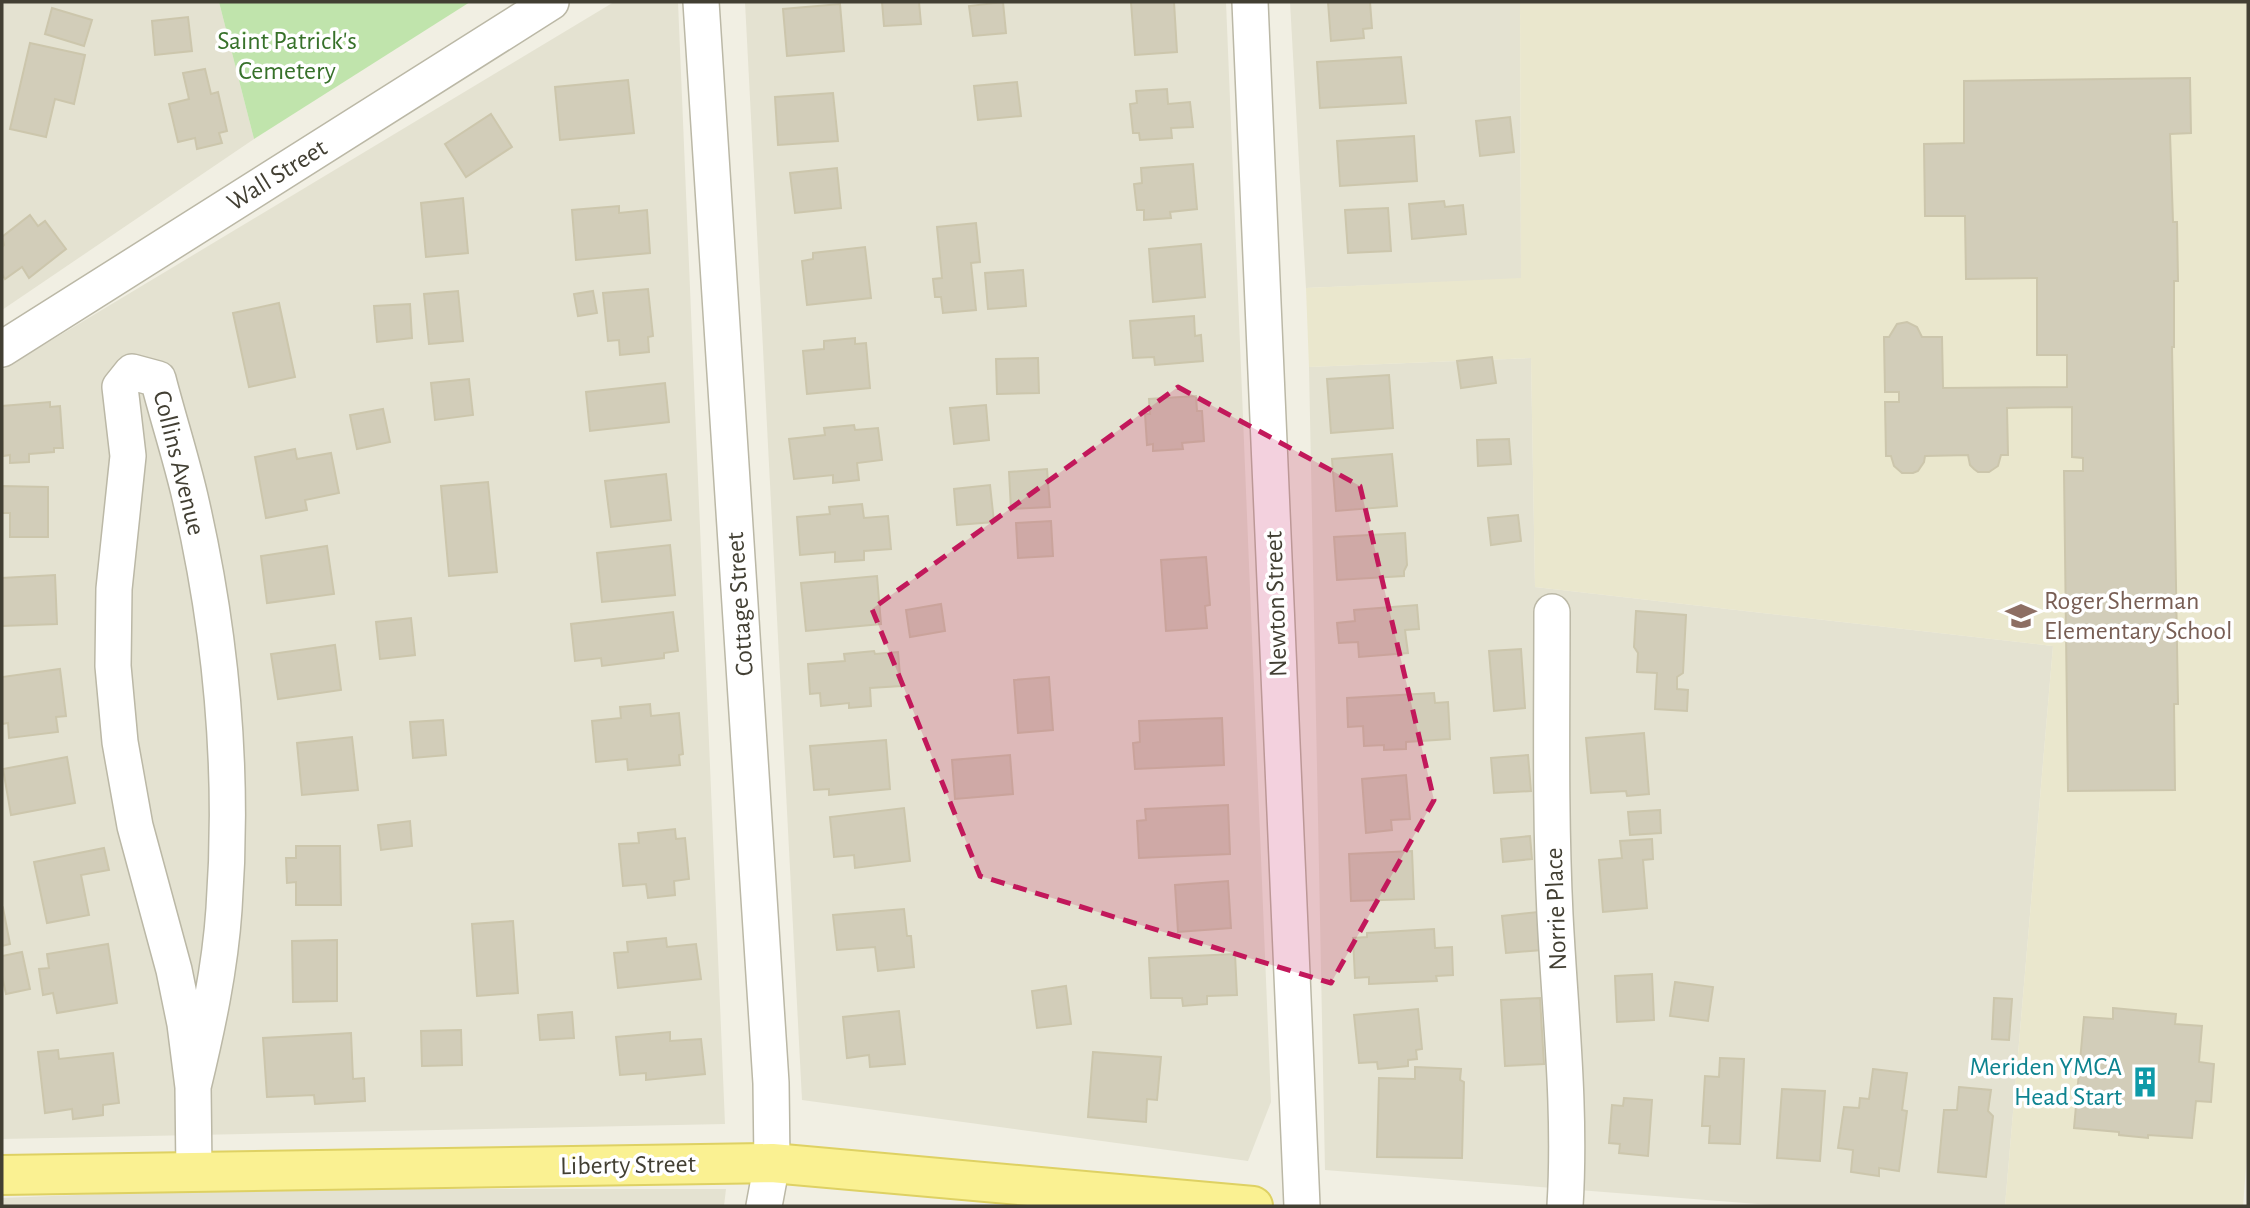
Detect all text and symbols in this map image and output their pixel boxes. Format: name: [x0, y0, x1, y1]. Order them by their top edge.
park label: Saint Patrick's Cemetery: [217, 28, 357, 84]
street label: Wall Street: [223, 134, 331, 216]
street label: Collins Avenue: [148, 388, 210, 538]
street label: Cottage Street: [722, 531, 758, 677]
street label: Newton Street: [1260, 531, 1292, 677]
place label: Roger Sherman Elementary School: [2044, 588, 2233, 644]
school or university icon: Roger Sherman Elementary School: [2004, 599, 2038, 633]
street label: Norrie Place: [1541, 847, 1571, 971]
place label: Meriden YMCA Head Start: [1969, 1054, 2122, 1110]
building icon: Meriden YMCA Head Start: [2128, 1065, 2162, 1099]
street label: Liberty Street: [560, 1151, 696, 1179]

